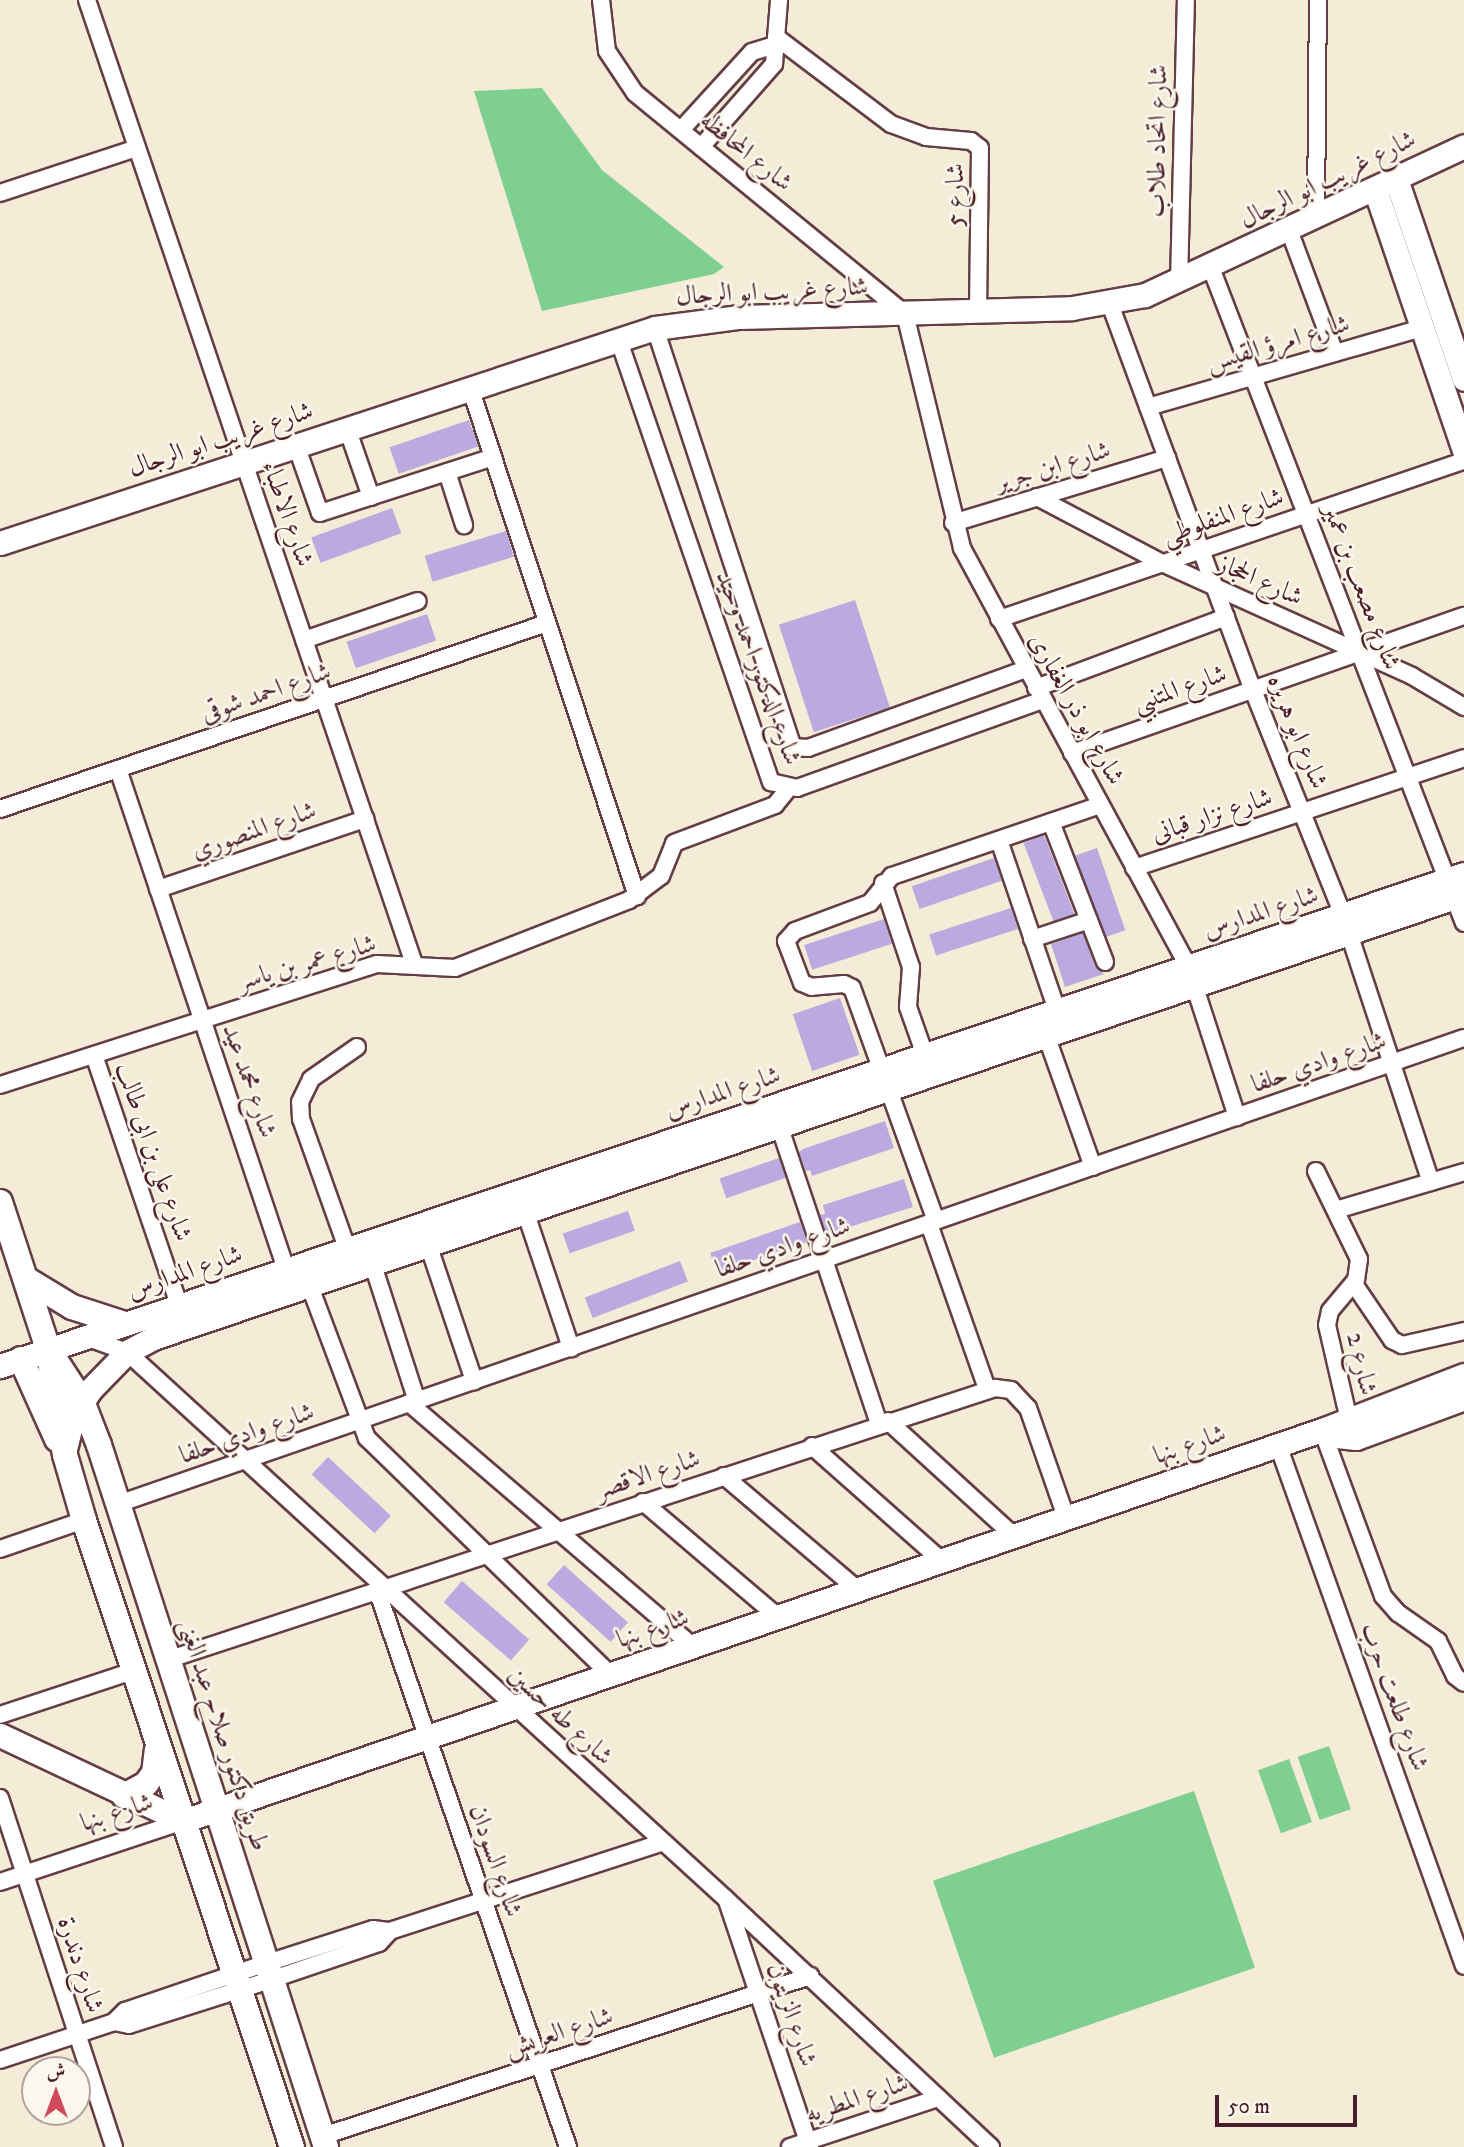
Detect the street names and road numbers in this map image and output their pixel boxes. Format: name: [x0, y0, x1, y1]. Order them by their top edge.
street label: شارع اتحاد طلاب: [1141, 64, 1175, 218]
street label: شارع المحافظه: [693, 105, 799, 199]
street label: شارع غريب ابو الرجال: [1235, 124, 1421, 236]
street label: شارع 5: [940, 163, 972, 227]
street label: شارع غريب ابو الرجال: [675, 271, 869, 313]
street label: شارع امرؤ القيس: [1203, 309, 1353, 379]
street label: شارع غريب ابو الرجال: [125, 395, 317, 485]
street label: شارع ابن جرير: [992, 435, 1114, 499]
street label: شارع الاطباء: [254, 457, 320, 571]
street label: شارع المنفلوطي: [1158, 482, 1288, 552]
street label: شارع مصعب بن عمير: [1315, 500, 1407, 674]
street label: شارع الحجاز: [1213, 548, 1307, 614]
street label: شارع الدكتور احمد وحيد: [708, 567, 808, 769]
street label: شارع ابو ذر الغفارى: [1021, 627, 1131, 791]
street label: شارع احمد شوقى: [197, 656, 335, 730]
street label: شارع المتنبي: [1129, 658, 1231, 720]
street label: شارع ابو هريره: [1260, 670, 1334, 794]
street label: شارع نزار قبانى: [1148, 782, 1276, 850]
street label: شارع المنصوري: [188, 795, 320, 867]
street label: شارع المدارس: [1199, 880, 1323, 946]
street label: شارع عمر بن ياسر: [234, 928, 380, 998]
street label: شارع محمد عيد: [215, 1020, 283, 1142]
street label: شارع وادي حلفا: [1247, 1025, 1391, 1101]
street label: شارع على بن ابى طالب: [108, 1058, 198, 1246]
street label: شارع المدارس: [661, 1060, 785, 1126]
street label: شارع وادي حلفا: [711, 1210, 855, 1286]
street label: شارع المدارس: [123, 1239, 247, 1307]
street label: شارع 2: [1339, 1330, 1383, 1398]
street label: شارع وادي حلفا: [175, 1396, 319, 1472]
street label: شارع بنها: [1150, 1418, 1230, 1472]
street label: شارع الاقصر: [592, 1443, 704, 1507]
street label: شارع بنها: [613, 1602, 693, 1656]
street label: طريق دكتور صلاح عبد الغنى: [171, 1615, 275, 1855]
street label: شارع طلعت حرب: [1353, 1619, 1435, 1775]
street label: شارع طه حسين: [501, 1659, 619, 1773]
street label: شارع بنها: [77, 1787, 157, 1839]
street label: شارع السودان: [461, 1801, 529, 1921]
street label: شارع دندرة: [50, 1913, 110, 2017]
street label: شارع الزيتون: [759, 1959, 823, 2071]
street label: شارع العريش: [501, 2001, 617, 2065]
street label: شارع المطريه: [801, 2068, 913, 2130]

